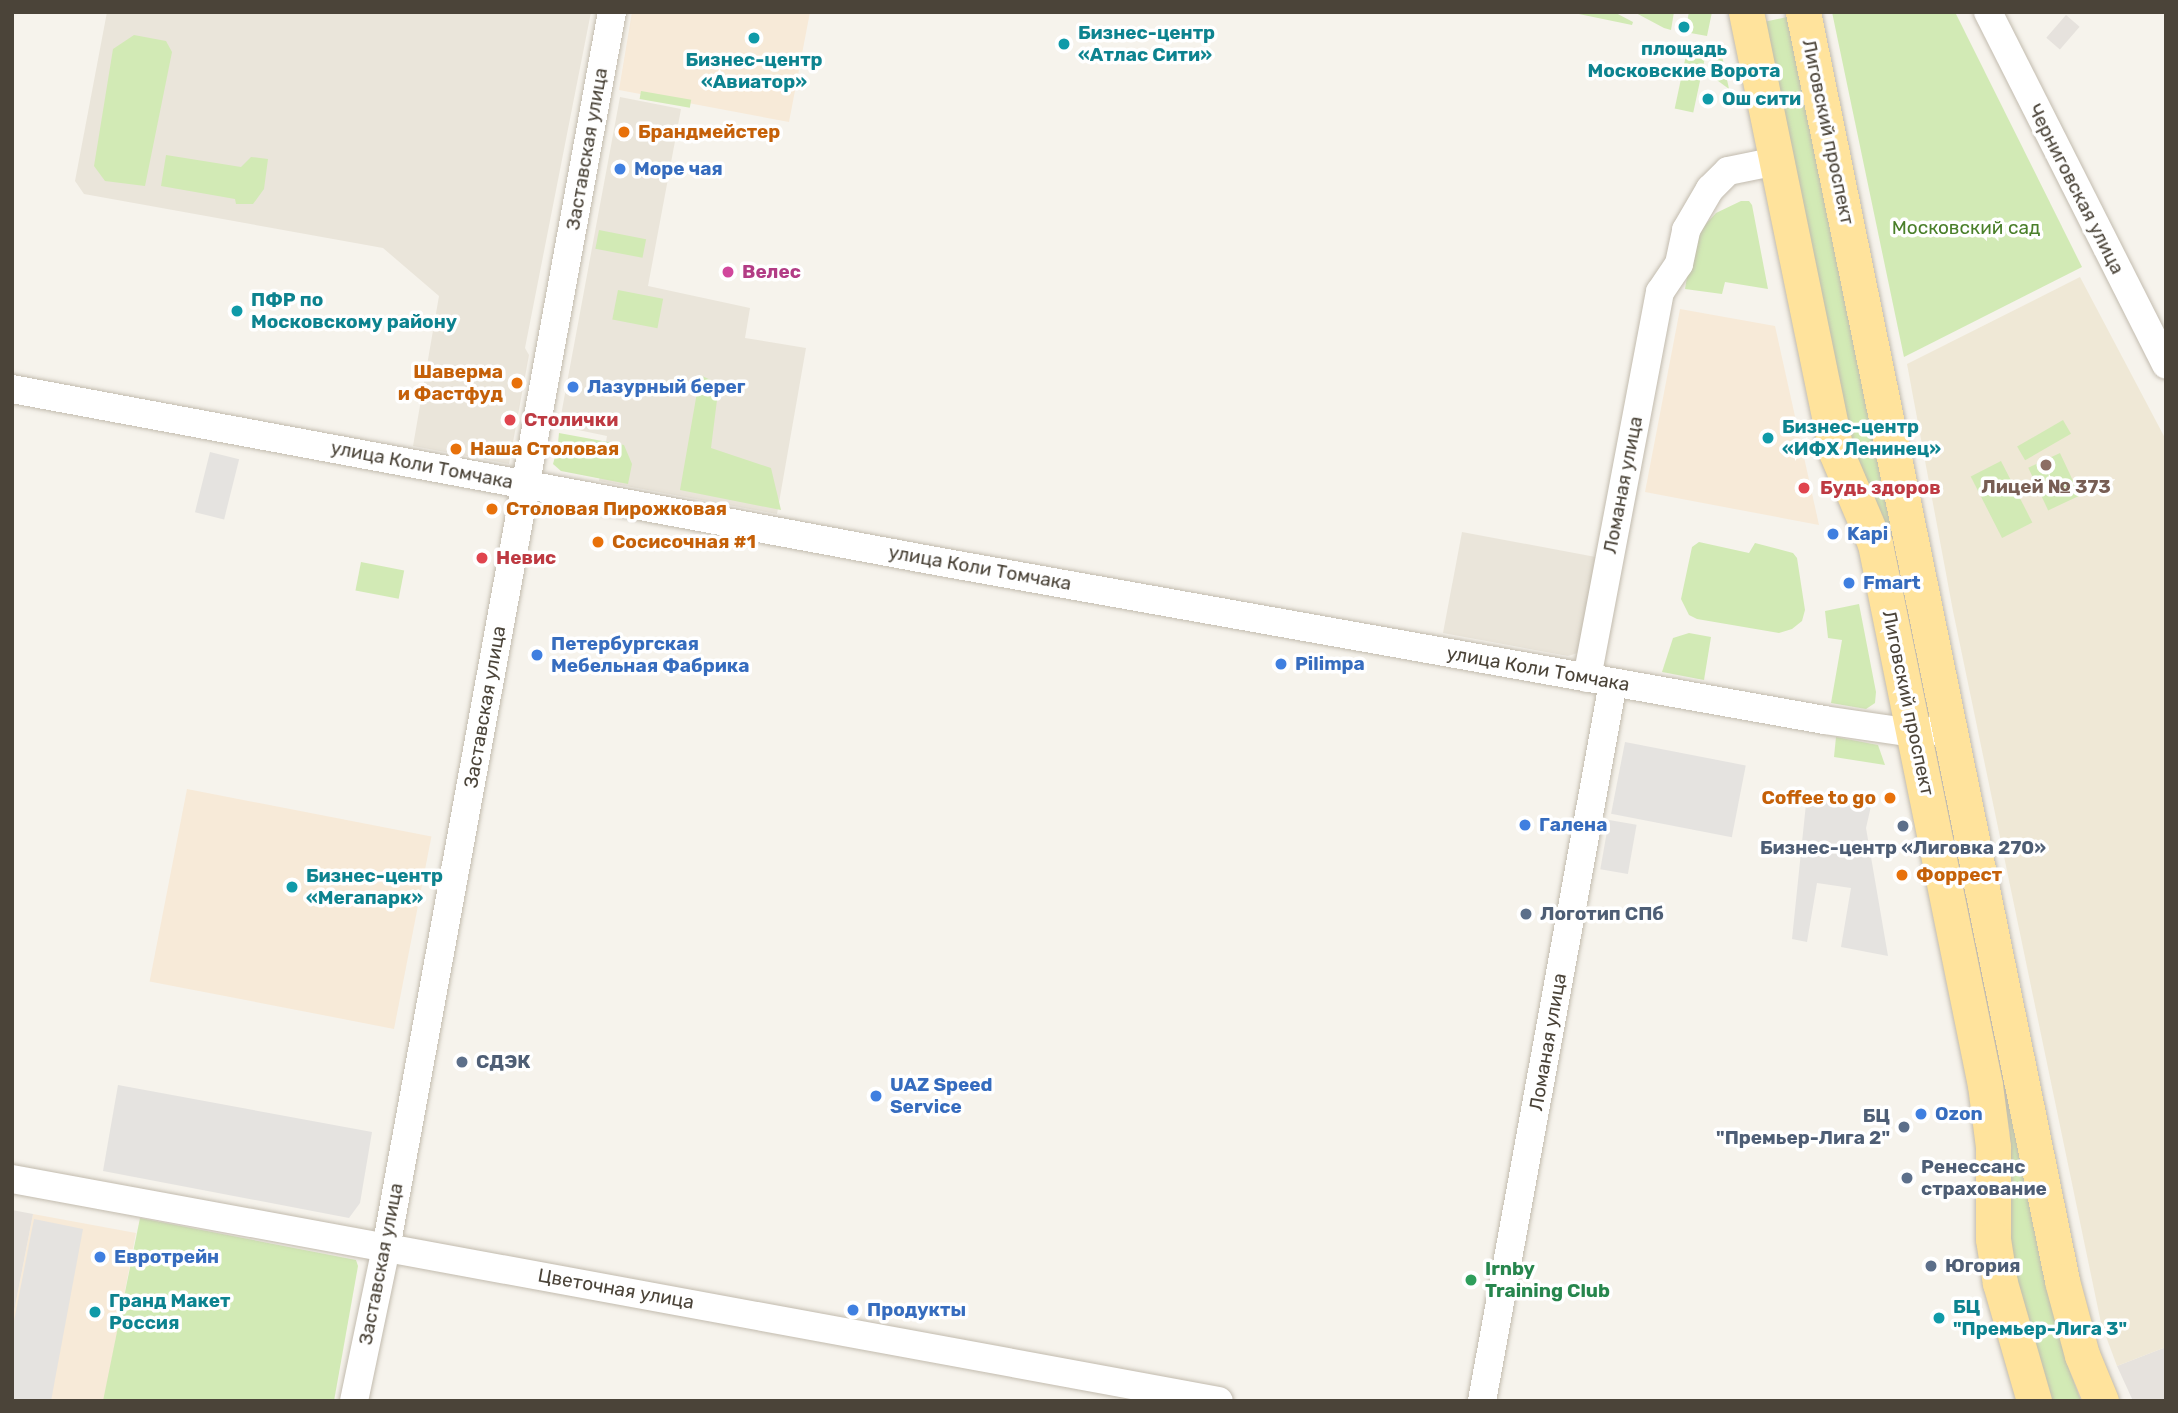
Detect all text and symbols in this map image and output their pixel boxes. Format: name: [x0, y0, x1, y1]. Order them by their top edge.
marker: площадь Московские Ворота: [1676, 19, 1692, 35]
place label: Бизнес-центр «Атлас Сити»: [1078, 22, 1215, 66]
marker: Бизнес-центр «Авиатор»: [746, 30, 762, 46]
marker: Бизнес-центр «Атлас Сити»: [1056, 36, 1072, 52]
street label: Лиговский проспект: [1797, 37, 1859, 227]
place label: площадь Московские Ворота: [1587, 38, 1781, 82]
place label: Бизнес-центр «Авиатор»: [685, 49, 823, 93]
street label: Заставская улица: [561, 66, 613, 232]
place label: Ош сити: [1722, 88, 1801, 110]
marker: Ош сити: [1700, 91, 1716, 107]
street label: Черниговская улица: [2023, 100, 2129, 278]
place label: Брандмейстер: [638, 121, 780, 143]
marker: Брандмейстер: [616, 124, 632, 140]
place label: Море чая: [634, 158, 723, 180]
marker: Море чая: [612, 161, 628, 177]
park label: Московский сад: [1892, 217, 2040, 239]
place label: Велес: [742, 261, 801, 283]
marker: Велес: [720, 264, 736, 280]
place label: ПФР по Московскому району: [251, 289, 457, 333]
marker: ПФР по Московскому району: [229, 303, 245, 319]
place label: Шаверма и Фастфуд: [398, 361, 503, 405]
marker: Шаверма и Фастфуд: [509, 375, 525, 391]
place label: Лазурный берег: [587, 376, 745, 398]
marker: Лазурный берег: [565, 379, 581, 395]
place label: Столички: [524, 409, 618, 431]
marker: Столички: [502, 412, 518, 428]
street label: Ломаная улица: [1599, 414, 1647, 556]
place label: Бизнес-центр «ИФХ Ленинец»: [1782, 416, 1941, 460]
marker: Бизнес-центр «ИФХ Ленинец»: [1760, 430, 1776, 446]
street label: улица Коли Томчака: [329, 436, 515, 494]
place label: Наша Столовая: [470, 438, 619, 460]
marker: Наша Столовая: [448, 441, 464, 457]
marker: Лицей № 373: [2038, 457, 2054, 473]
place label: Лицей № 373: [1981, 476, 2111, 498]
place label: Будь здоров: [1820, 477, 1941, 499]
marker: Будь здоров: [1794, 478, 1814, 498]
place label: Столовая Пирожковая: [506, 498, 727, 520]
marker: Столовая Пирожковая: [484, 501, 500, 517]
place label: Kapi: [1847, 523, 1888, 545]
marker: Kapi: [1825, 526, 1841, 542]
place label: Сосисочная #1: [612, 531, 756, 553]
marker: Сосисочная #1: [590, 534, 606, 550]
street label: улица Коли Томчака: [887, 541, 1073, 595]
place label: Невис: [496, 547, 556, 569]
marker: Невис: [474, 550, 490, 566]
place label: Fmart: [1863, 572, 1921, 594]
marker: Fmart: [1841, 575, 1857, 591]
street label: Лиговский проспект: [1877, 608, 1939, 798]
street label: Заставская улица: [459, 624, 511, 790]
place label: Петербургская Мебельная Фабрика: [551, 633, 750, 677]
street label: улица Коли Томчака: [1445, 642, 1631, 696]
marker: Петербургская Мебельная Фабрика: [529, 647, 545, 663]
place label: Pilimpa: [1295, 653, 1365, 675]
marker: Pilimpa: [1273, 656, 1289, 672]
place label: Coffee to go: [1761, 787, 1876, 809]
marker: Coffee to go: [1882, 790, 1898, 806]
place label: Галена: [1539, 814, 1607, 836]
marker: Галена: [1517, 817, 1533, 833]
marker: Бизнес-центр «Лиговка 270»: [1895, 818, 1911, 834]
place label: Бизнес-центр «Лиговка 270»: [1760, 837, 2046, 859]
place label: Форрест: [1916, 864, 2002, 886]
place label: Бизнес-центр «Мегапарк»: [306, 865, 443, 909]
marker: Форрест: [1894, 867, 1910, 883]
marker: Бизнес-центр «Мегапарк»: [284, 879, 300, 895]
place label: Логотип СПб: [1540, 903, 1664, 925]
marker: Логотип СПб: [1518, 906, 1534, 922]
street label: Ломаная улица: [1525, 971, 1571, 1113]
place label: СДЭК: [476, 1051, 531, 1073]
marker: СДЭК: [454, 1054, 470, 1070]
place label: UAZ Speed Service: [890, 1074, 993, 1118]
marker: UAZ Speed Service: [868, 1088, 884, 1104]
place label: Ozon: [1935, 1103, 1983, 1125]
place label: БЦ "Премьер-Лига 2": [1716, 1105, 1890, 1149]
marker: Ozon: [1913, 1106, 1929, 1122]
marker: БЦ "Премьер-Лига 2": [1896, 1119, 1912, 1135]
place label: Ренессанс страхование: [1921, 1156, 2047, 1200]
marker: Ренессанс страхование: [1899, 1170, 1915, 1186]
street label: Заставская улица: [354, 1181, 408, 1347]
place label: Евротрейн: [114, 1246, 219, 1268]
marker: Евротрейн: [92, 1249, 108, 1265]
place label: Югория: [1945, 1255, 2020, 1277]
place label: Irnby Training Club: [1485, 1258, 1610, 1302]
marker: Югория: [1923, 1258, 1939, 1274]
street label: Цветочная улица: [536, 1264, 696, 1314]
marker: Irnby Training Club: [1463, 1272, 1479, 1288]
place label: Гранд Макет Россия: [109, 1290, 230, 1334]
place label: БЦ "Премьер-Лига 3": [1953, 1296, 2127, 1340]
place label: Продукты: [867, 1299, 966, 1321]
marker: Продукты: [845, 1302, 861, 1318]
marker: Гранд Макет Россия: [87, 1304, 103, 1320]
marker: БЦ "Премьер-Лига 3": [1931, 1310, 1947, 1326]

